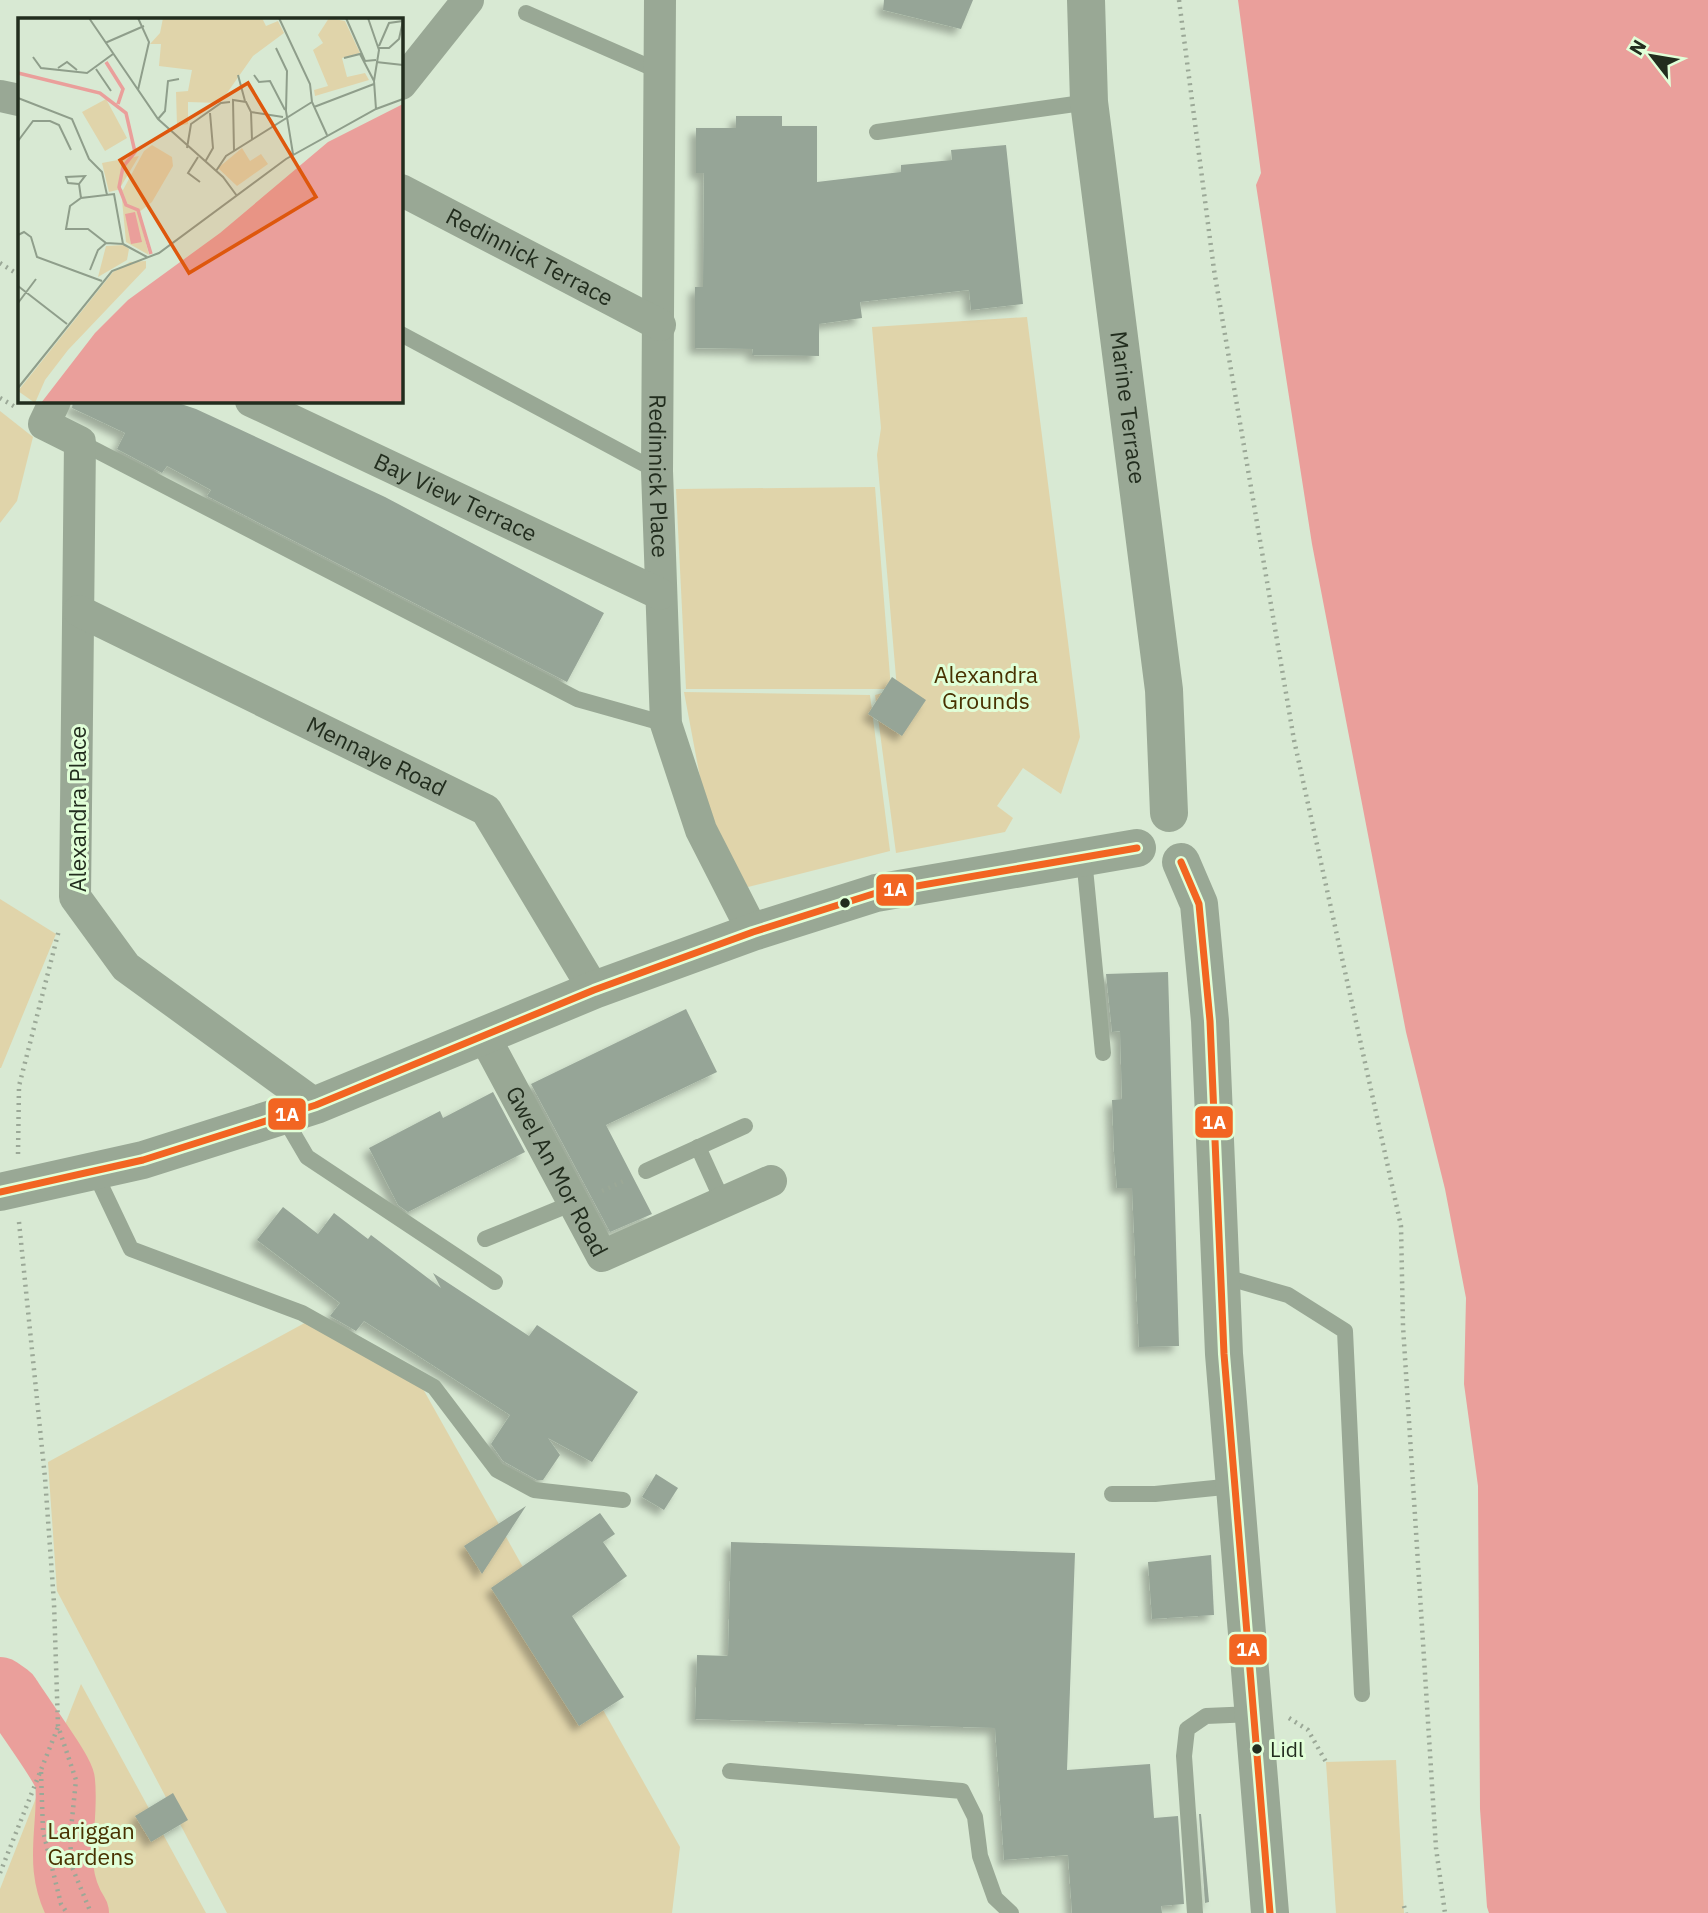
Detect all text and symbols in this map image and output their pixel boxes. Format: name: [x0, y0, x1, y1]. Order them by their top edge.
inset map: [18, 18, 402, 402]
north arrow: [1617, 21, 1687, 91]
text: N: [1624, 35, 1651, 59]
street label: Redinnick Terrace: [441, 200, 619, 312]
street label: Marine Terrace: [1104, 329, 1154, 486]
street label: Redinnick Place: [643, 394, 676, 558]
street label: Bay View Terrace: [369, 445, 542, 548]
park label: Alexandra Grounds: [934, 659, 1038, 715]
street label: Mennaye Road: [302, 709, 452, 802]
street label: Alexandra Place: [62, 726, 92, 892]
line badge: 1A: [875, 873, 915, 907]
text: 1A: [883, 877, 907, 901]
unlabelled marker: [838, 896, 852, 910]
street label: Gwel An Mor Road: [500, 1080, 616, 1262]
line badge: 1A: [267, 1097, 307, 1131]
text: 1A: [275, 1102, 299, 1126]
line badge: 1A: [1194, 1105, 1234, 1139]
text: 1A: [1202, 1110, 1226, 1134]
line badge: 1A: [1228, 1633, 1268, 1666]
text: 1A: [1236, 1637, 1260, 1661]
place label: Lidl: [1270, 1735, 1304, 1763]
marker: Lidl: [1250, 1742, 1264, 1756]
park label: Lariggan Gardens: [47, 1815, 135, 1871]

